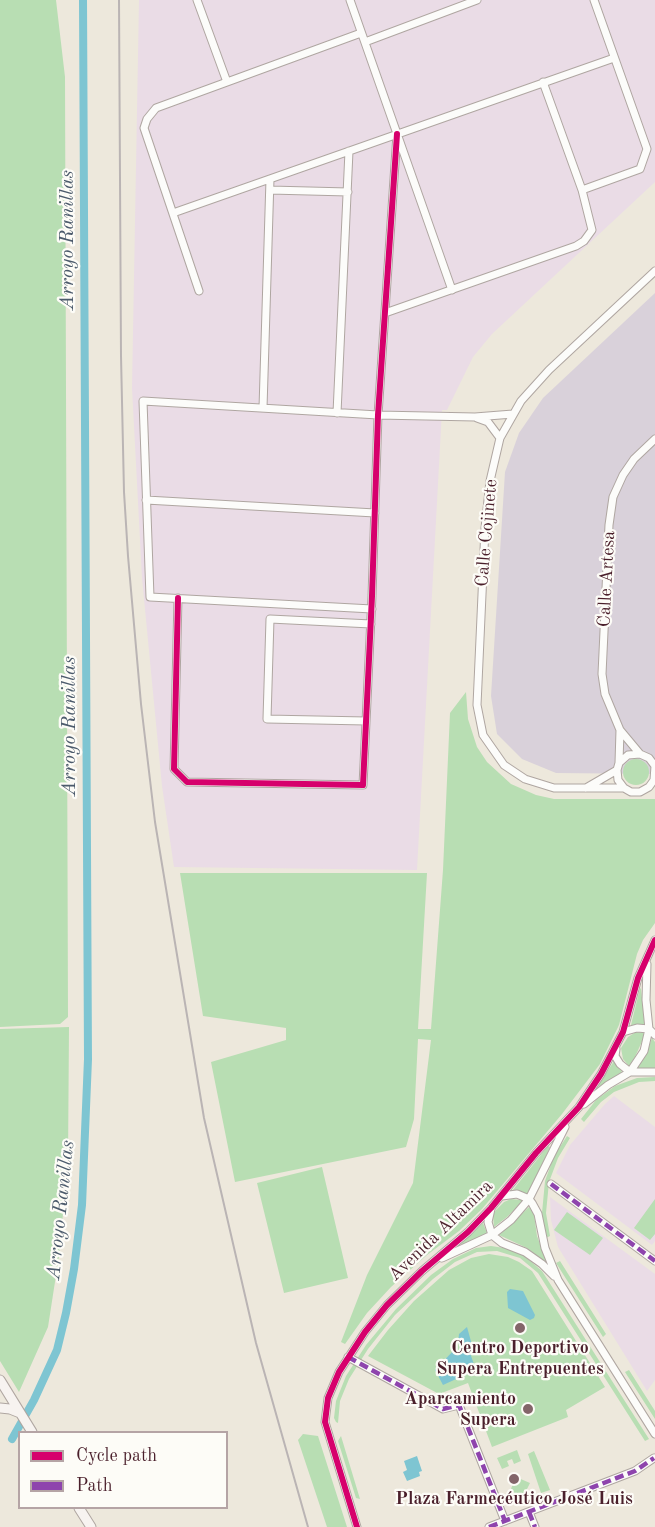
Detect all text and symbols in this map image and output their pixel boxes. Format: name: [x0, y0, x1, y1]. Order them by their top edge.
water label: Arroyo Ranillas: [56, 170, 80, 310]
street label: Calle Cojinete: [472, 478, 502, 588]
street label: Calle Artesa: [594, 530, 620, 628]
water label: Arroyo Ranillas: [58, 656, 82, 796]
water label: Arroyo Ranillas: [42, 1139, 80, 1281]
street label: Avenida Altamira: [384, 1176, 498, 1286]
marker: Centro Deportivo Supera Entrepuentes: [513, 1321, 527, 1335]
place label: Centro Deportivo Supera Entrepuentes: [436, 1337, 604, 1380]
place label: Aparcamiento Supera: [404, 1388, 516, 1430]
marker: Aparcamiento Supera: [521, 1402, 535, 1416]
legend: [18, 1431, 228, 1509]
text: Cycle path: [76, 1447, 157, 1465]
marker: Plaza Farmecéutico José Luis: [507, 1472, 521, 1486]
text: Path: [76, 1477, 112, 1495]
place label: Plaza Farmecéutico José Luis: [395, 1488, 633, 1510]

